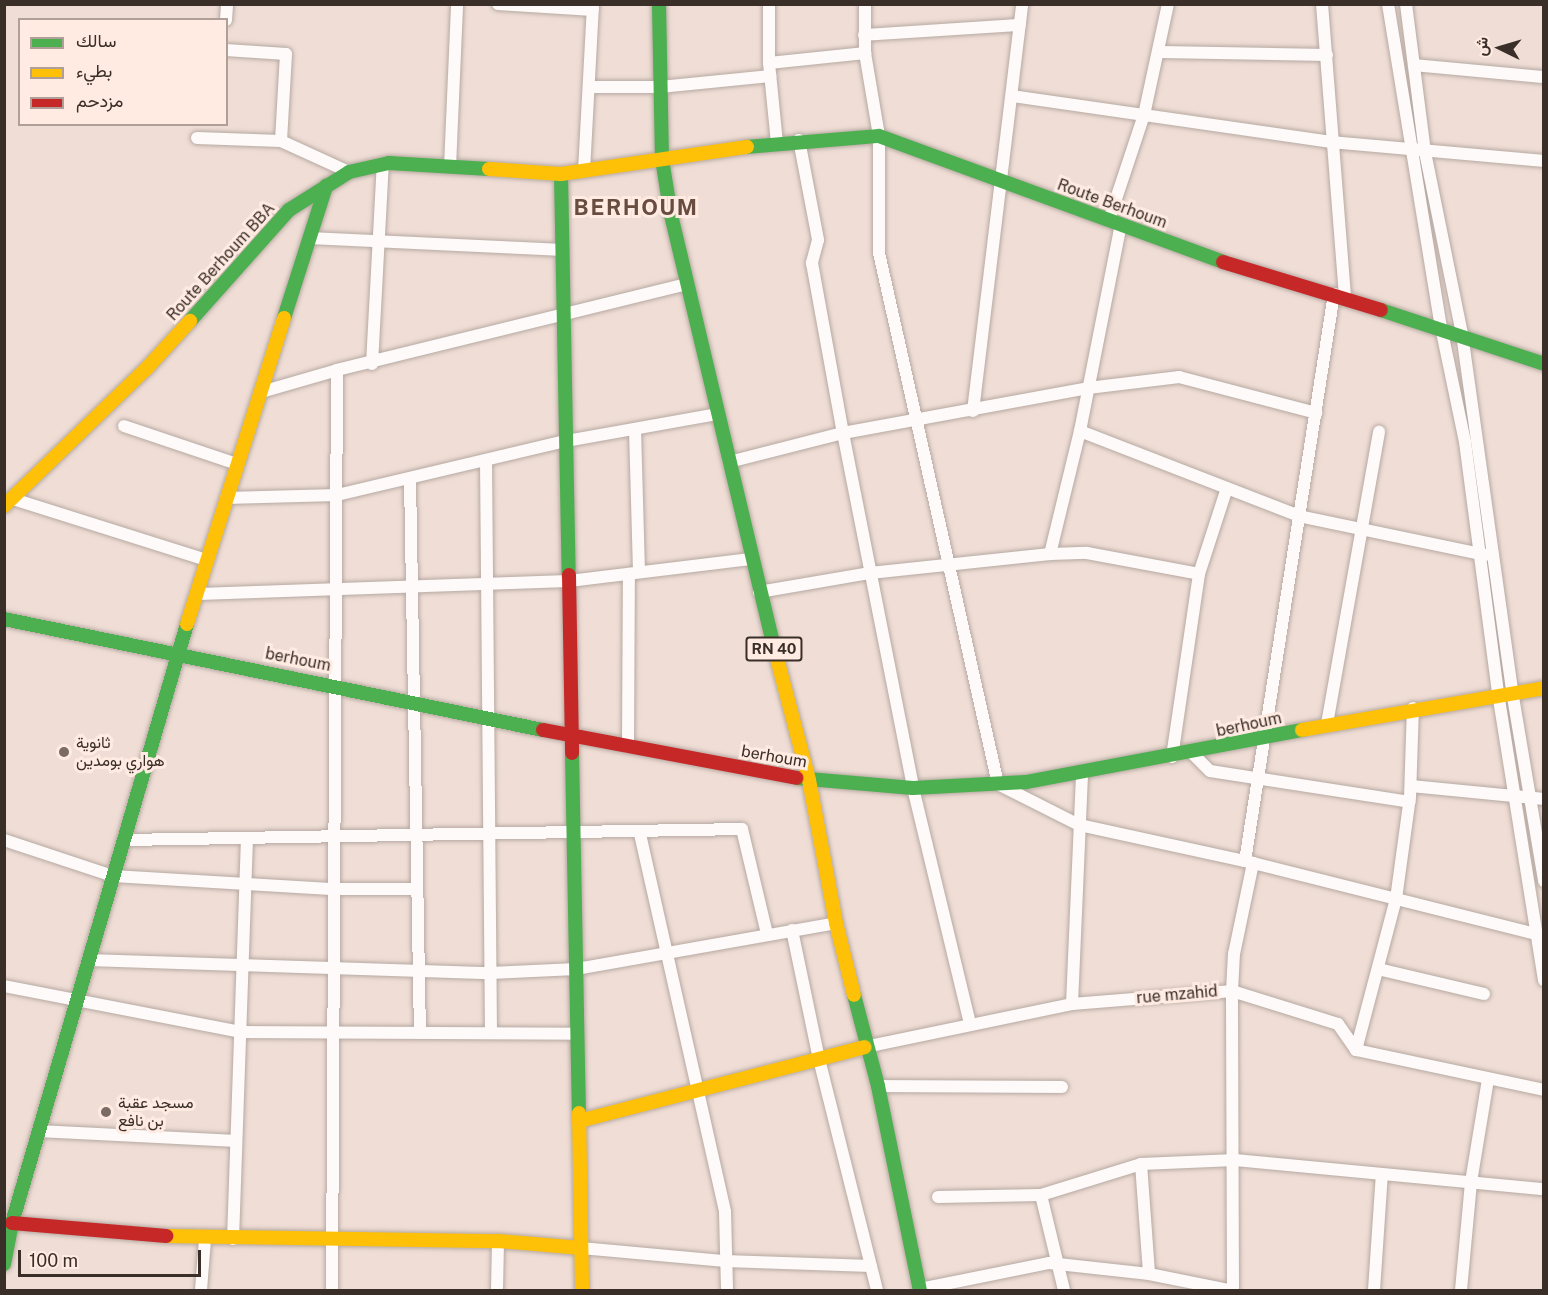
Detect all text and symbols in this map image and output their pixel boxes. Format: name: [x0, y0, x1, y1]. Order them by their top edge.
legend: [18, 18, 228, 126]
north arrow: [1470, 18, 1530, 78]
text: سالك: [76, 30, 116, 51]
text: ش: [1471, 36, 1492, 57]
text: بطيء: [76, 60, 112, 81]
text: مزدحم: [76, 90, 123, 111]
street label: Route Berhoum: [1054, 175, 1170, 233]
district label: BERHOUM: [574, 195, 698, 221]
street label: Route Berhoum BBA: [163, 199, 279, 325]
road number: RN 40: [744, 637, 804, 661]
street label: berhoum: [264, 644, 332, 676]
street label: berhoum: [1215, 709, 1283, 741]
place label: ثانوية هواري بومدين: [76, 733, 165, 771]
street label: berhoum: [740, 742, 808, 772]
marker: ثانوية هواري بومدين: [57, 745, 71, 759]
street label: rue mzahid: [1135, 982, 1219, 1008]
place label: مسجد عقبة بن نافع: [118, 1093, 193, 1131]
marker: مسجد عقبة بن نافع: [99, 1105, 113, 1119]
scale bar: [21, 1238, 204, 1276]
text: 100 m: [29, 1250, 78, 1271]

